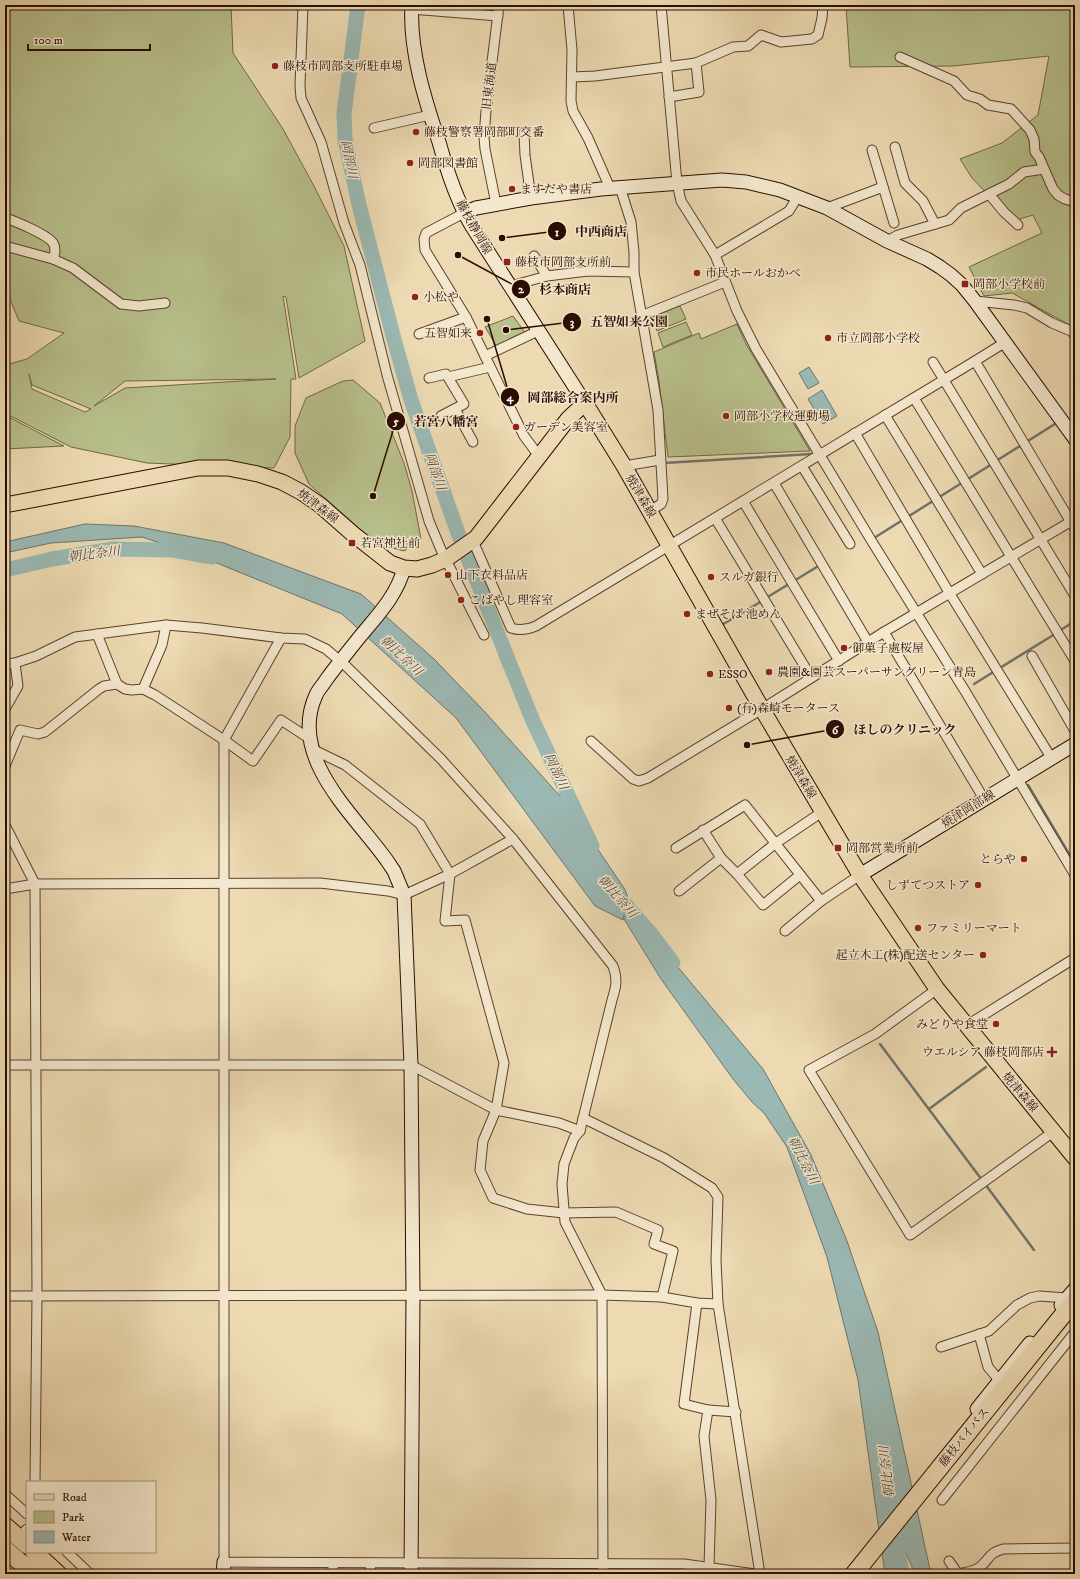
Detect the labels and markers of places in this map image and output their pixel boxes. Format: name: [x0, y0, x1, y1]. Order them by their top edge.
place label: 藤枝市岡部支所駐車場: [283, 59, 403, 74]
marker: 藤枝市岡部支所駐車場: [270, 61, 280, 71]
place label: 藤枝警察署岡部町交番: [424, 125, 544, 140]
marker: 藤枝警察署岡部町交番: [411, 127, 421, 137]
place label: 岡部図書館: [418, 156, 478, 171]
marker: 岡部図書館: [405, 158, 415, 168]
place label: ますだや書店: [520, 182, 592, 197]
marker: ますだや書店: [507, 184, 517, 194]
callout: 中西商店: [547, 219, 635, 244]
place label: 藤枝市岡部支所前: [515, 255, 611, 270]
marker: 藤枝市岡部支所前: [502, 257, 512, 267]
place label: 市民ホールおかべ: [705, 266, 801, 281]
marker: 市民ホールおかべ: [692, 268, 702, 278]
callout: 杉本商店: [511, 277, 599, 302]
place label: 岡部小学校前: [973, 277, 1045, 292]
marker: 岡部小学校前: [960, 279, 970, 289]
place label: 小松や: [423, 290, 459, 305]
marker: 小松や: [410, 292, 420, 302]
callout: 五智如来公園: [562, 309, 676, 334]
place label: 五智如来: [424, 326, 472, 341]
marker: 五智如来: [475, 328, 485, 338]
place label: 市立岡部小学校: [836, 331, 920, 346]
marker: 市立岡部小学校: [823, 333, 833, 343]
callout: 岡部総合案内所: [500, 385, 627, 410]
callout: 若宮八幡宮: [386, 409, 487, 434]
place label: 岡部小学校運動場: [734, 409, 830, 424]
marker: 岡部小学校運動場: [721, 411, 731, 421]
place label: ガーデン美容室: [524, 420, 608, 435]
marker: ガーデン美容室: [511, 422, 521, 432]
place label: 若宮神社前: [360, 536, 420, 551]
marker: 若宮神社前: [347, 538, 357, 548]
place label: 山下衣料品店: [456, 568, 528, 583]
marker: 山下衣料品店: [443, 570, 453, 580]
place label: スルガ銀行: [719, 570, 779, 585]
marker: スルガ銀行: [706, 572, 716, 582]
place label: こばやし理容室: [469, 593, 553, 608]
marker: こばやし理容室: [456, 595, 466, 605]
place label: まぜそば 池めん: [695, 607, 782, 622]
marker: まぜそば 池めん: [682, 609, 692, 619]
place label: 御菓子處桜屋: [852, 641, 924, 656]
marker: 御菓子處桜屋: [839, 643, 849, 653]
place label: 農園&園芸スーパーサングリーン青島: [777, 665, 976, 680]
place label: ESSO: [718, 667, 748, 682]
marker: 農園&園芸スーパーサングリーン青島: [764, 667, 774, 677]
marker: ESSO: [705, 669, 715, 679]
place label: (有)森崎モータース: [737, 701, 840, 716]
marker: (有)森崎モータース: [724, 703, 734, 713]
callout: ほしのクリニック: [825, 717, 965, 742]
place label: 岡部営業所前: [846, 841, 918, 856]
marker: 岡部営業所前: [833, 843, 843, 853]
place label: とらや: [980, 852, 1016, 867]
marker: とらや: [1019, 854, 1029, 864]
place label: しずてつストア: [886, 878, 970, 893]
marker: しずてつストア: [973, 880, 983, 890]
place label: ファミリーマート: [926, 921, 1022, 936]
marker: ファミリーマート: [913, 923, 923, 933]
place label: 起立木工(株)配送センター: [835, 948, 975, 963]
marker: 起立木工(株)配送センター: [978, 950, 988, 960]
place label: みどりや食堂: [916, 1017, 988, 1032]
marker: みどりや食堂: [991, 1019, 1001, 1029]
place label: ウエルシア 藤枝岡部店: [922, 1045, 1044, 1060]
marker: ウエルシア 藤枝岡部店: [1047, 1047, 1057, 1057]

